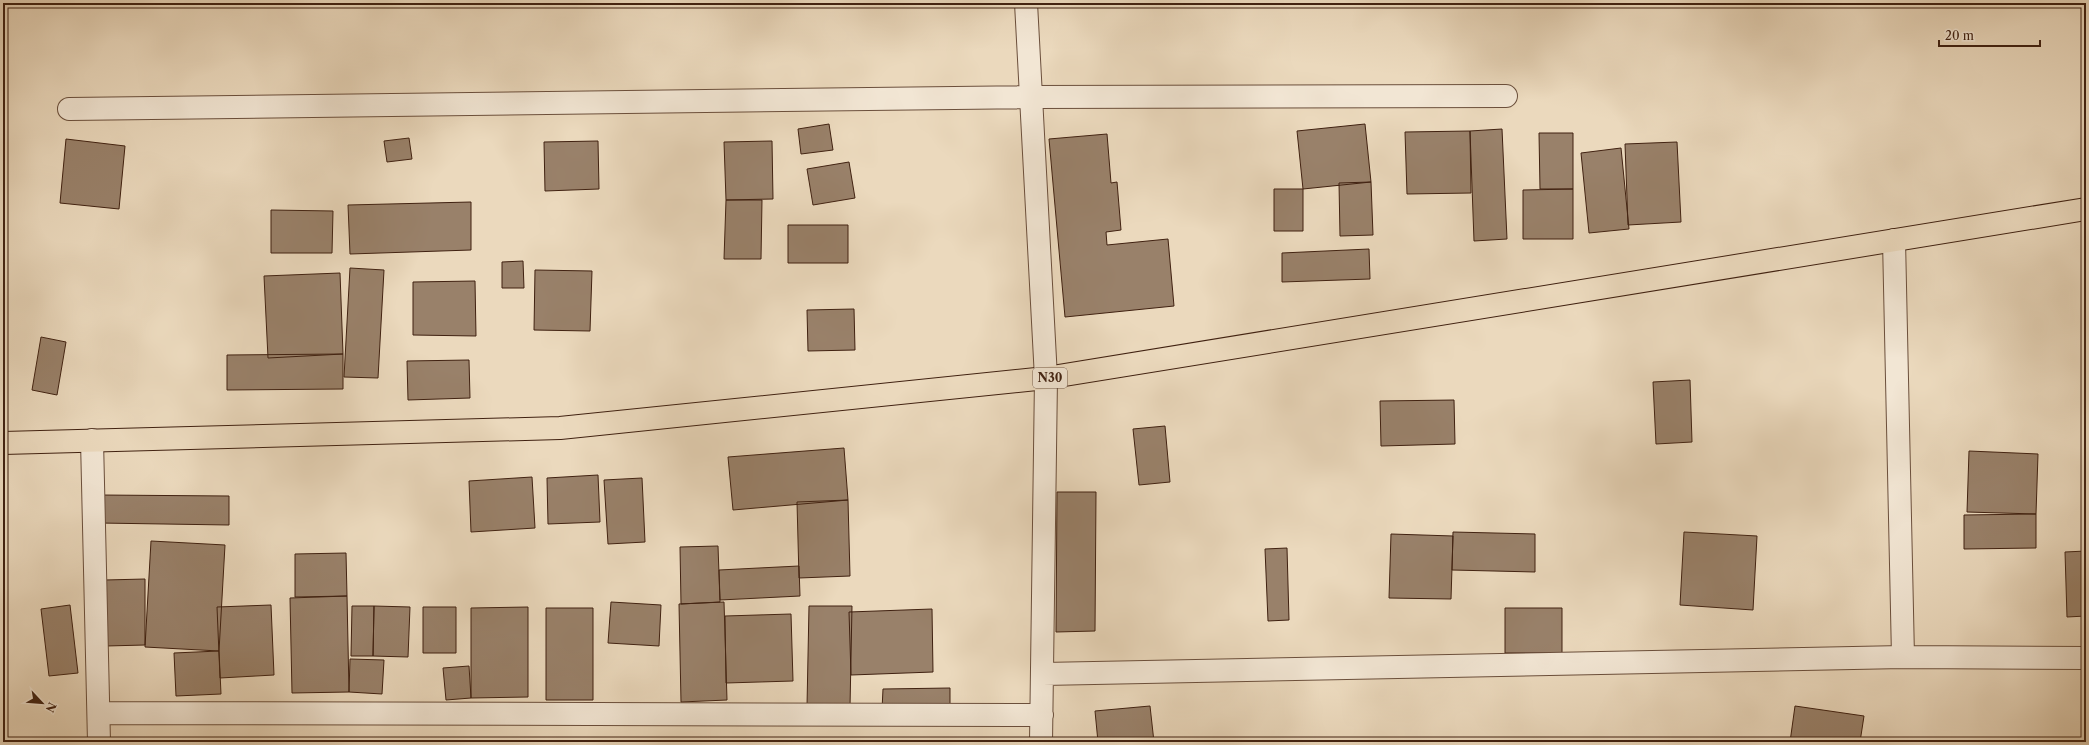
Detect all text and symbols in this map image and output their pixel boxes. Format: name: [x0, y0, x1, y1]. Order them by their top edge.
scale bar: [1939, 22, 2040, 48]
text: 20 m: [1945, 28, 1974, 43]
road number: N30: [1033, 368, 1067, 388]
north arrow: [22, 683, 62, 723]
text: N: [42, 700, 59, 715]

